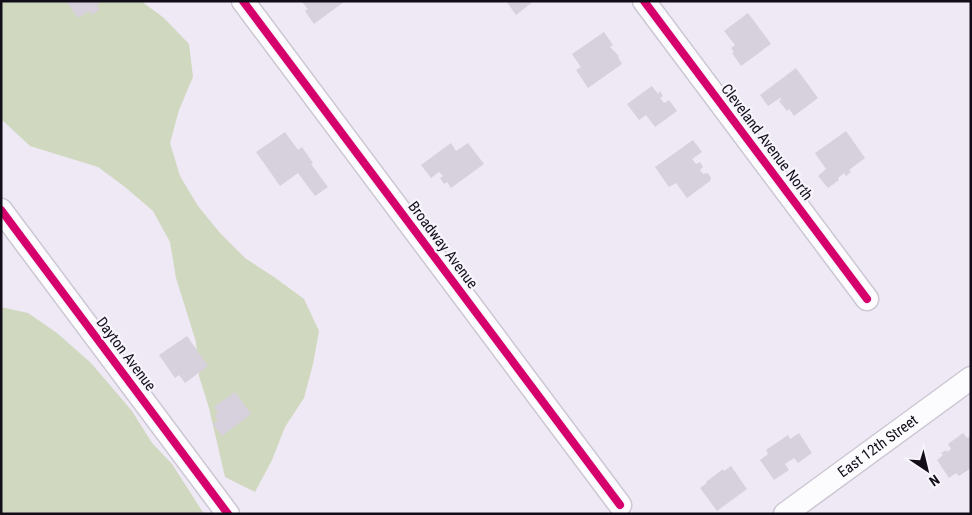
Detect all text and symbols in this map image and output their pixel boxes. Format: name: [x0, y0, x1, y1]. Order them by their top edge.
street label: Cleveland Avenue North: [717, 80, 817, 204]
street label: Broadway Avenue: [404, 198, 482, 292]
street label: Dayton Avenue: [92, 314, 160, 394]
street label: East 12th Street: [834, 411, 921, 481]
north arrow: [902, 445, 952, 495]
text: N: [926, 472, 943, 490]

